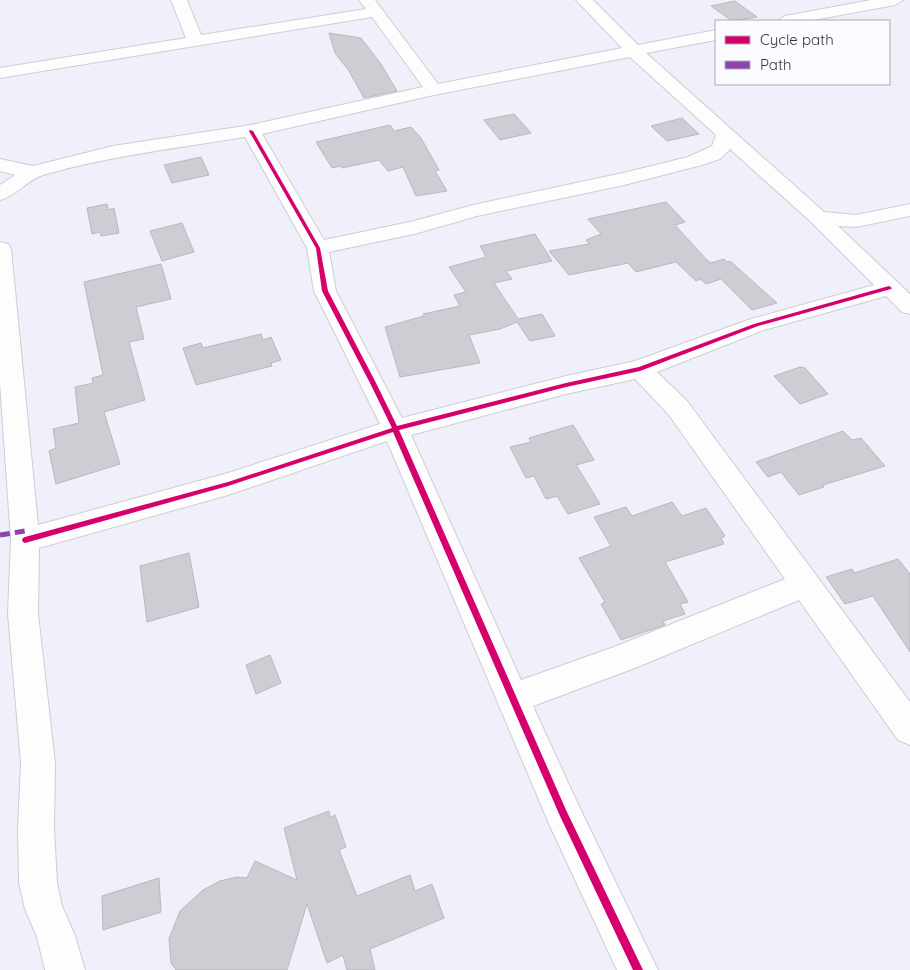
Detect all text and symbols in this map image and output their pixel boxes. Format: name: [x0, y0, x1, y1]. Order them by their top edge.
legend: [715, 20, 890, 85]
text: Cycle path: [760, 30, 834, 49]
text: Path: [760, 55, 792, 74]

